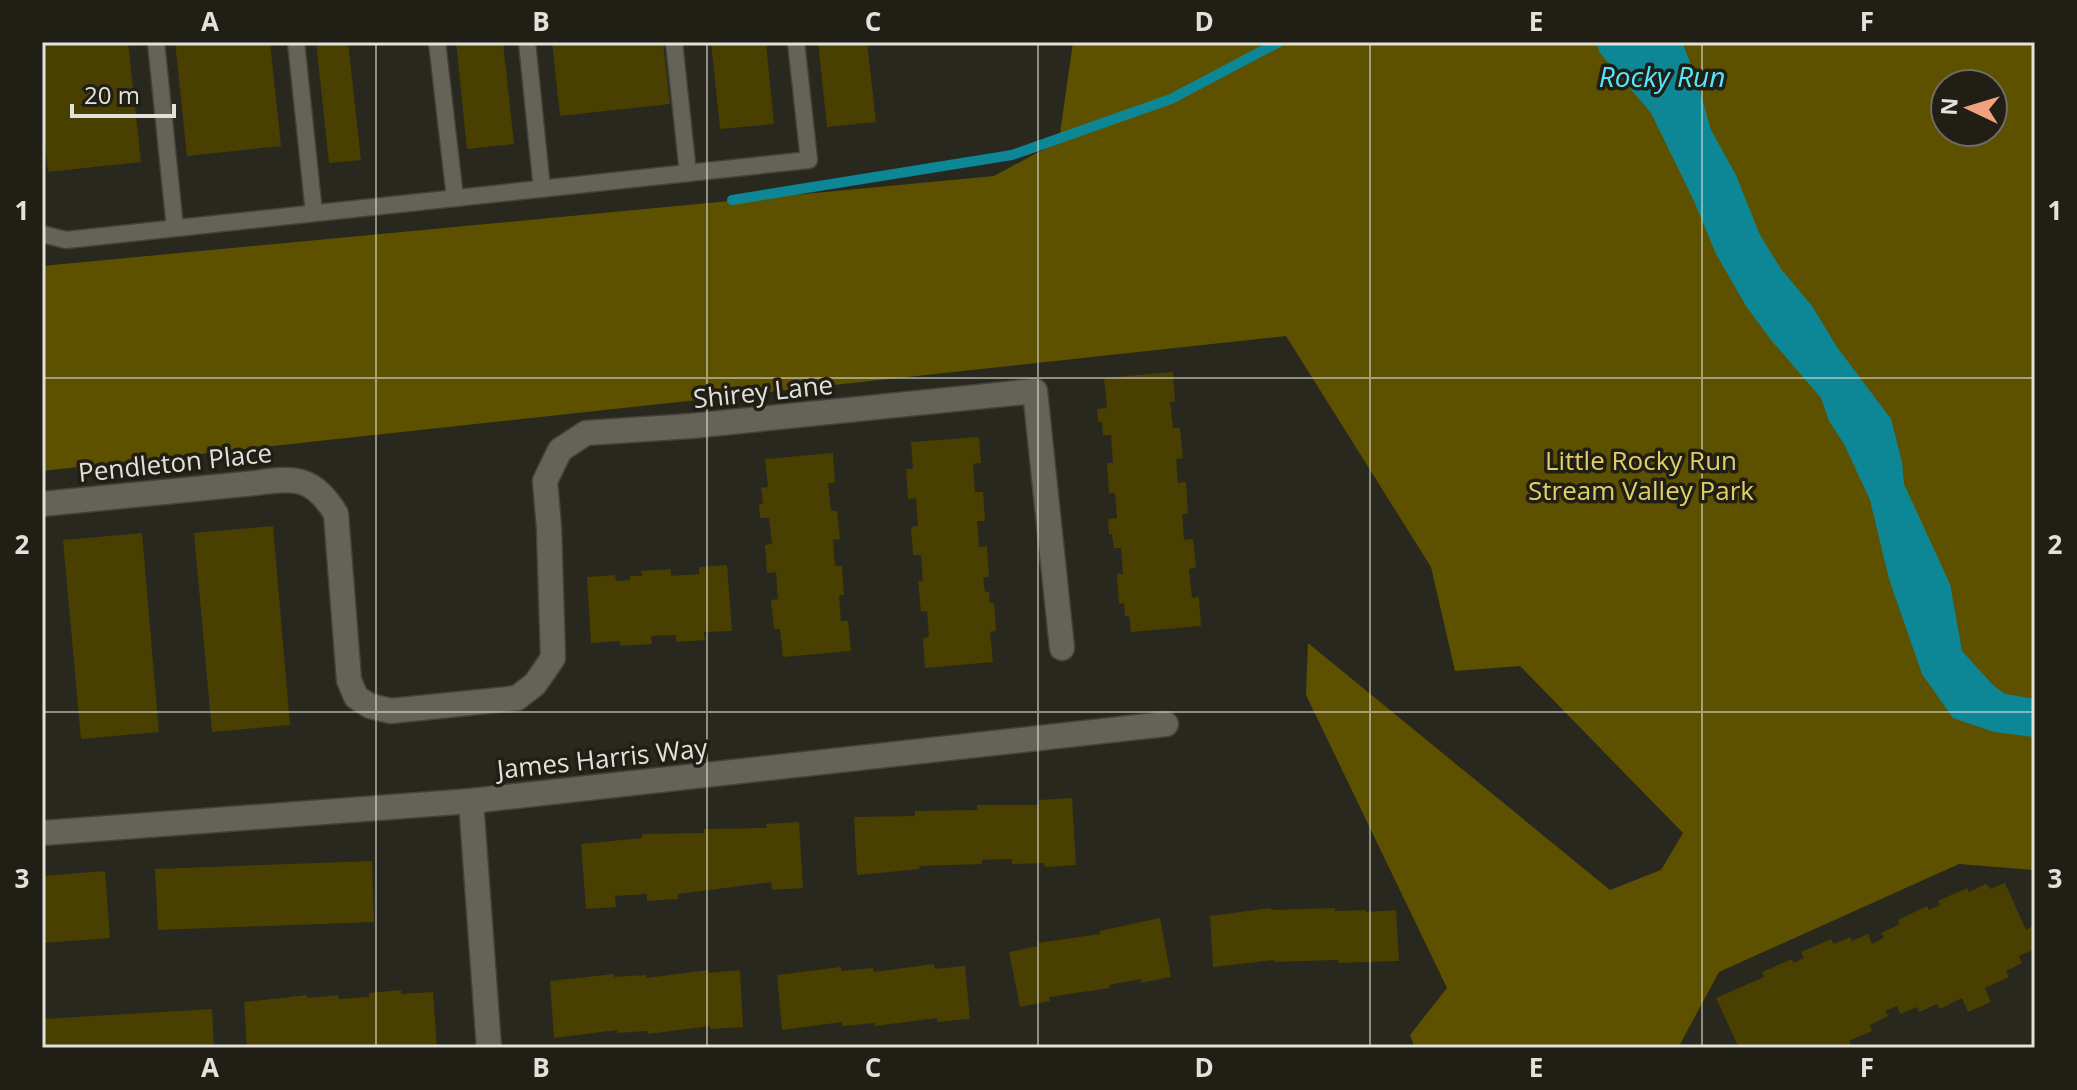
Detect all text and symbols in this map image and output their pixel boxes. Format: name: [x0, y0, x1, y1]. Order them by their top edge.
text: A: [201, 3, 219, 39]
text: B: [532, 3, 550, 39]
text: C: [865, 3, 881, 39]
text: D: [1194, 3, 1214, 39]
text: E: [1529, 3, 1543, 39]
text: F: [1860, 3, 1874, 39]
water label: Rocky Run: [1599, 57, 1725, 95]
scale bar: [72, 68, 174, 118]
north arrow: [1929, 68, 2009, 148]
text: 20 m: [84, 78, 140, 111]
text: N: [1932, 97, 1964, 117]
text: 1: [15, 192, 29, 228]
text: 1: [2048, 192, 2062, 228]
street label: Shirey Lane: [691, 366, 835, 416]
street label: Pendleton Place: [76, 434, 274, 490]
park label: Little Rocky Run Stream Valley Park: [1528, 442, 1754, 508]
text: 2: [15, 526, 30, 562]
text: 2: [2048, 526, 2063, 562]
street label: James Harris Way: [492, 729, 710, 787]
text: 3: [15, 860, 29, 896]
text: 3: [2048, 860, 2062, 896]
text: A: [201, 1049, 219, 1085]
text: B: [532, 1049, 550, 1085]
text: C: [865, 1049, 881, 1085]
text: D: [1194, 1049, 1214, 1085]
text: E: [1529, 1049, 1543, 1085]
text: F: [1860, 1049, 1874, 1085]

